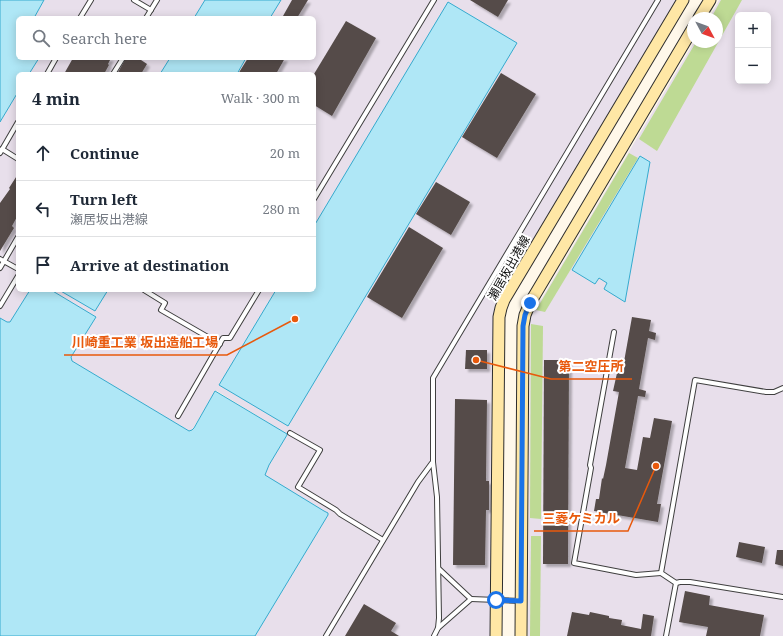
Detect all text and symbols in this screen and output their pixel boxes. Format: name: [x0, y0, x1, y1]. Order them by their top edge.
north arrow: [687, 12, 723, 48]
map controls: [735, 12, 771, 84]
button: +: [735, 12, 771, 48]
search box: [16, 16, 316, 60]
icon: search: [30, 27, 52, 49]
text: Search here: [62, 28, 147, 48]
button: −: [735, 48, 771, 84]
text: 4 min: [32, 87, 80, 110]
text: Walk · 300 m: [221, 89, 300, 107]
icon: ahead: [32, 142, 54, 164]
text: Continue: [70, 143, 139, 163]
text: 20 m: [270, 144, 300, 162]
text: Turn left: [70, 189, 138, 209]
icon: left: [32, 198, 54, 220]
text: 280 m: [263, 200, 300, 218]
text: 瀬居坂出港線: [70, 210, 148, 228]
street label: 瀬居坂出港線: [484, 232, 533, 303]
icon: arrive: [32, 254, 54, 276]
text: Arrive at destination: [70, 255, 229, 275]
route end: [521, 294, 539, 312]
callout: 川崎重工業 坂出造船工場: [64, 330, 227, 355]
text: 川崎重工業 坂出造船工場: [72, 333, 218, 351]
callout: 第二空圧所: [551, 354, 632, 379]
text: 第二空圧所: [558, 357, 624, 375]
callout: 三菱ケミカル: [534, 506, 628, 531]
text: 三菱ケミカル: [542, 509, 620, 527]
route start: [487, 591, 505, 609]

